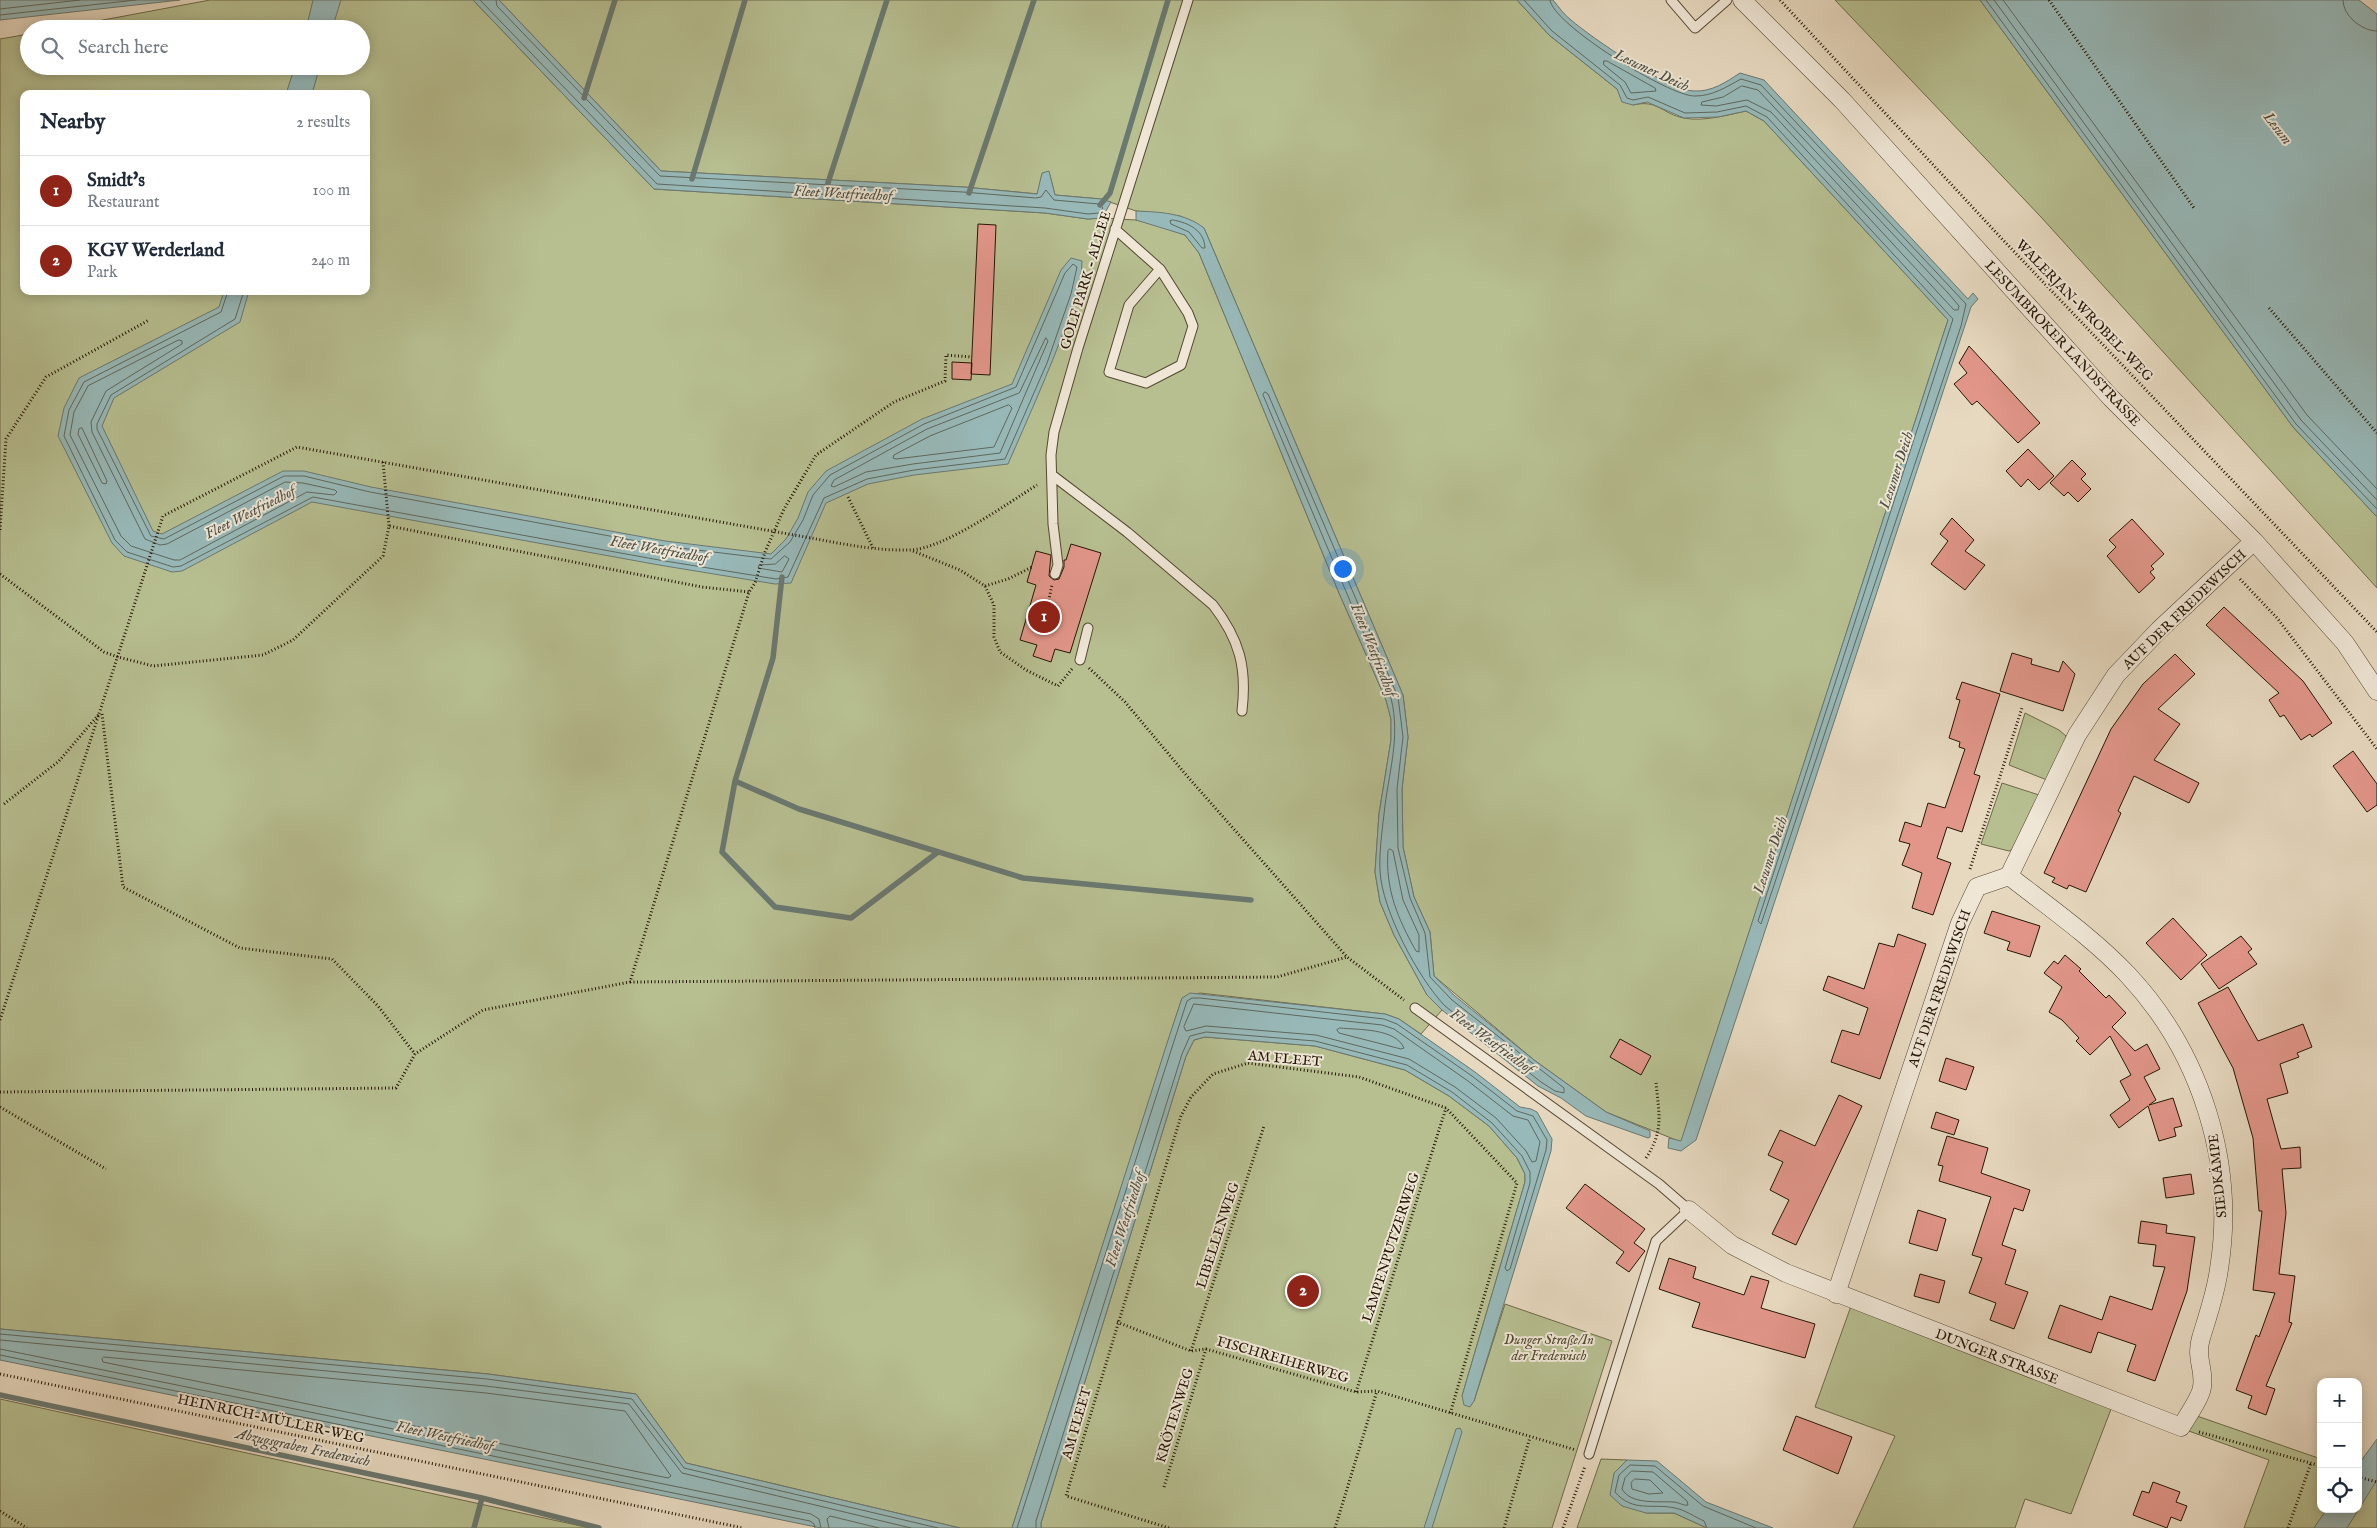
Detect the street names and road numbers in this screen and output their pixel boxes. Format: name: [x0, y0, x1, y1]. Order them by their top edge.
street label: GOLF PARK - ALLEE: [1056, 209, 1116, 352]
street label: WALERJAN-WROBEL-WEG: [2012, 236, 2157, 386]
street label: LESUMBROKER LANDSTRASSE: [1980, 257, 2144, 431]
street label: AUF DER FREDEWISCH: [2118, 546, 2250, 674]
street label: AUF DER FREDEWISCH: [1904, 907, 1975, 1070]
street label: AM FLEET: [1246, 1047, 1323, 1071]
street label: SIEDKÄMPE: [2204, 1133, 2231, 1219]
street label: LAMPENPUTZERWEG: [1358, 1169, 1424, 1325]
street label: LIBELLENWEG: [1192, 1179, 1244, 1291]
street label: DUNGER STRASSE: [1932, 1325, 2061, 1389]
street label: FISCHREIHERWEG: [1215, 1333, 1352, 1388]
street label: KRÖTENWEG: [1151, 1365, 1198, 1465]
street label: AM FLEET: [1058, 1384, 1096, 1462]
street label: HEINRICH-MÜLLER-WEG: [176, 1389, 367, 1448]

